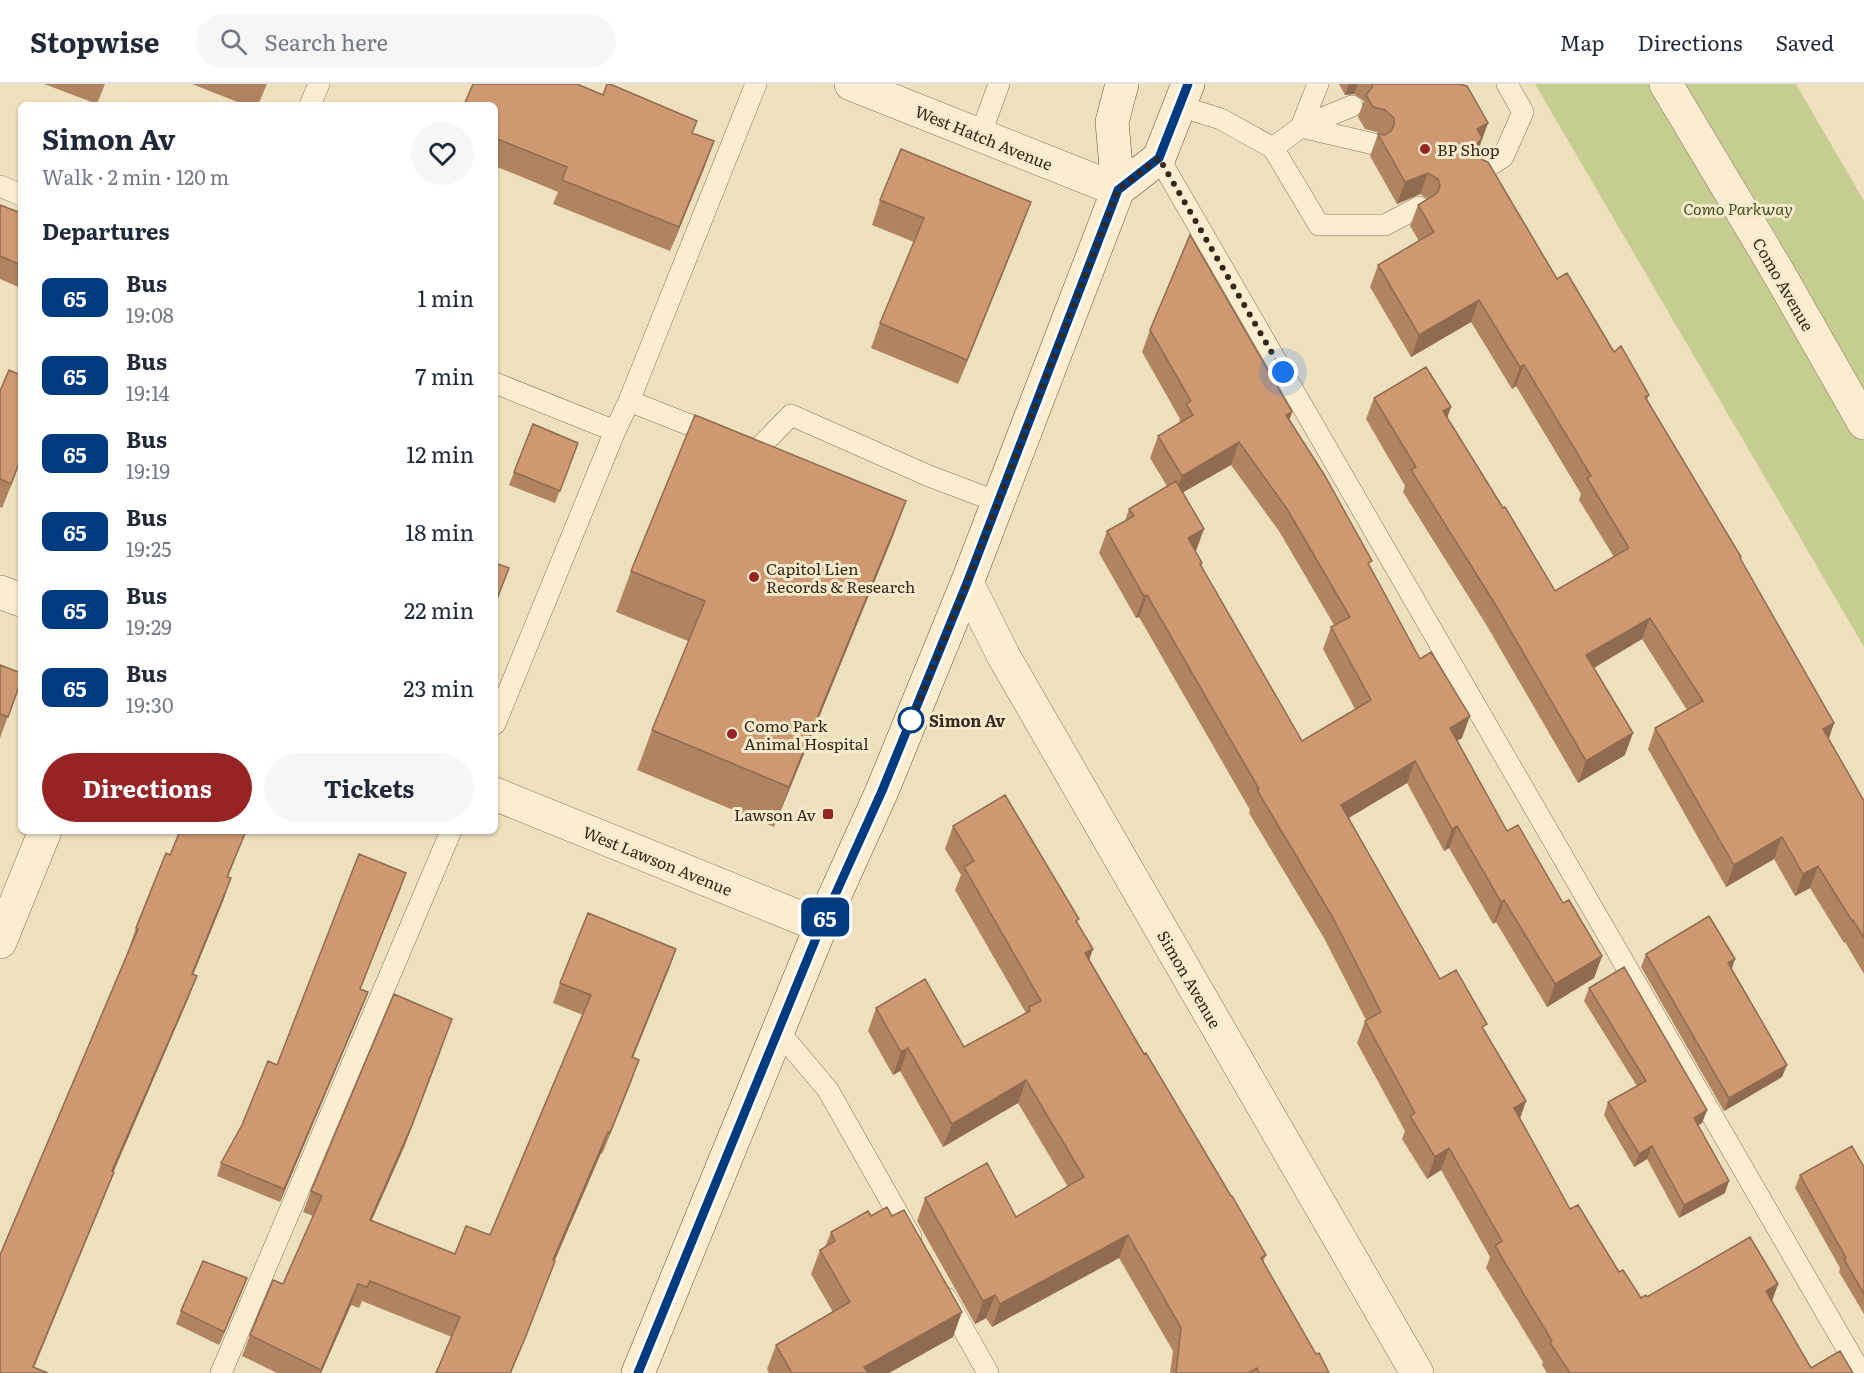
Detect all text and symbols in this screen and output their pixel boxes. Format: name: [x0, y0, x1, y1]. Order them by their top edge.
search box: [196, 14, 616, 68]
text: Stopwise: [30, 20, 160, 62]
icon: search: [217, 25, 250, 58]
text: Search here: [265, 25, 388, 58]
text: Map: [1560, 26, 1605, 57]
text: Directions: [1638, 26, 1743, 57]
text: Saved: [1776, 26, 1834, 57]
street label: West Hatch Avenue: [912, 98, 1056, 176]
text: Simon Av: [42, 117, 176, 159]
button: heart: [411, 122, 474, 185]
place label: BP Shop: [1437, 137, 1500, 161]
marker: BP Shop: [1418, 142, 1432, 156]
text: Walk · 2 min · 120 m: [42, 161, 229, 191]
park label: Como Parkway: [1683, 196, 1793, 220]
text: Departures: [42, 214, 169, 247]
street label: Como Avenue: [1747, 233, 1821, 335]
text: Bus: [126, 266, 167, 299]
text: 1 min: [417, 281, 474, 314]
text: 65: [63, 282, 87, 313]
text: 19:08: [126, 299, 174, 329]
text: Bus: [126, 344, 167, 377]
your location: [1268, 357, 1298, 387]
text: 7 min: [415, 359, 474, 392]
text: 65: [63, 360, 87, 391]
text: 19:14: [126, 377, 170, 407]
text: Bus: [126, 422, 167, 455]
text: 12 min: [406, 437, 474, 470]
text: 65: [63, 438, 87, 469]
text: 19:19: [126, 455, 170, 485]
text: Bus: [126, 500, 167, 533]
text: 18 min: [405, 515, 474, 548]
text: 65: [63, 516, 87, 547]
text: 19:25: [126, 533, 171, 563]
place label: Capitol Lien Records & Research: [766, 556, 916, 598]
marker: Capitol Lien Records & Research: [747, 570, 761, 584]
text: Bus: [126, 578, 167, 611]
text: 22 min: [404, 593, 474, 626]
text: 65: [63, 594, 87, 625]
text: 19:29: [126, 611, 172, 641]
text: Bus: [126, 656, 167, 689]
text: 23 min: [403, 671, 474, 704]
text: 65: [63, 672, 87, 703]
text: 19:30: [126, 689, 173, 719]
marker: Simon Av: [898, 707, 924, 733]
place label: Simon Av: [929, 708, 1005, 732]
place label: Como Park Animal Hospital: [744, 713, 869, 755]
marker: Como Park Animal Hospital: [725, 727, 739, 741]
button: Directions: [42, 753, 252, 822]
button: Tickets: [264, 753, 474, 822]
place label: Lawson Av: [734, 802, 817, 826]
marker: Lawson Av: [821, 807, 835, 821]
street label: West Lawson Avenue: [580, 819, 736, 901]
line badge: 65: [798, 898, 852, 936]
text: 65: [813, 902, 837, 933]
street label: Simon Avenue: [1152, 926, 1228, 1032]

